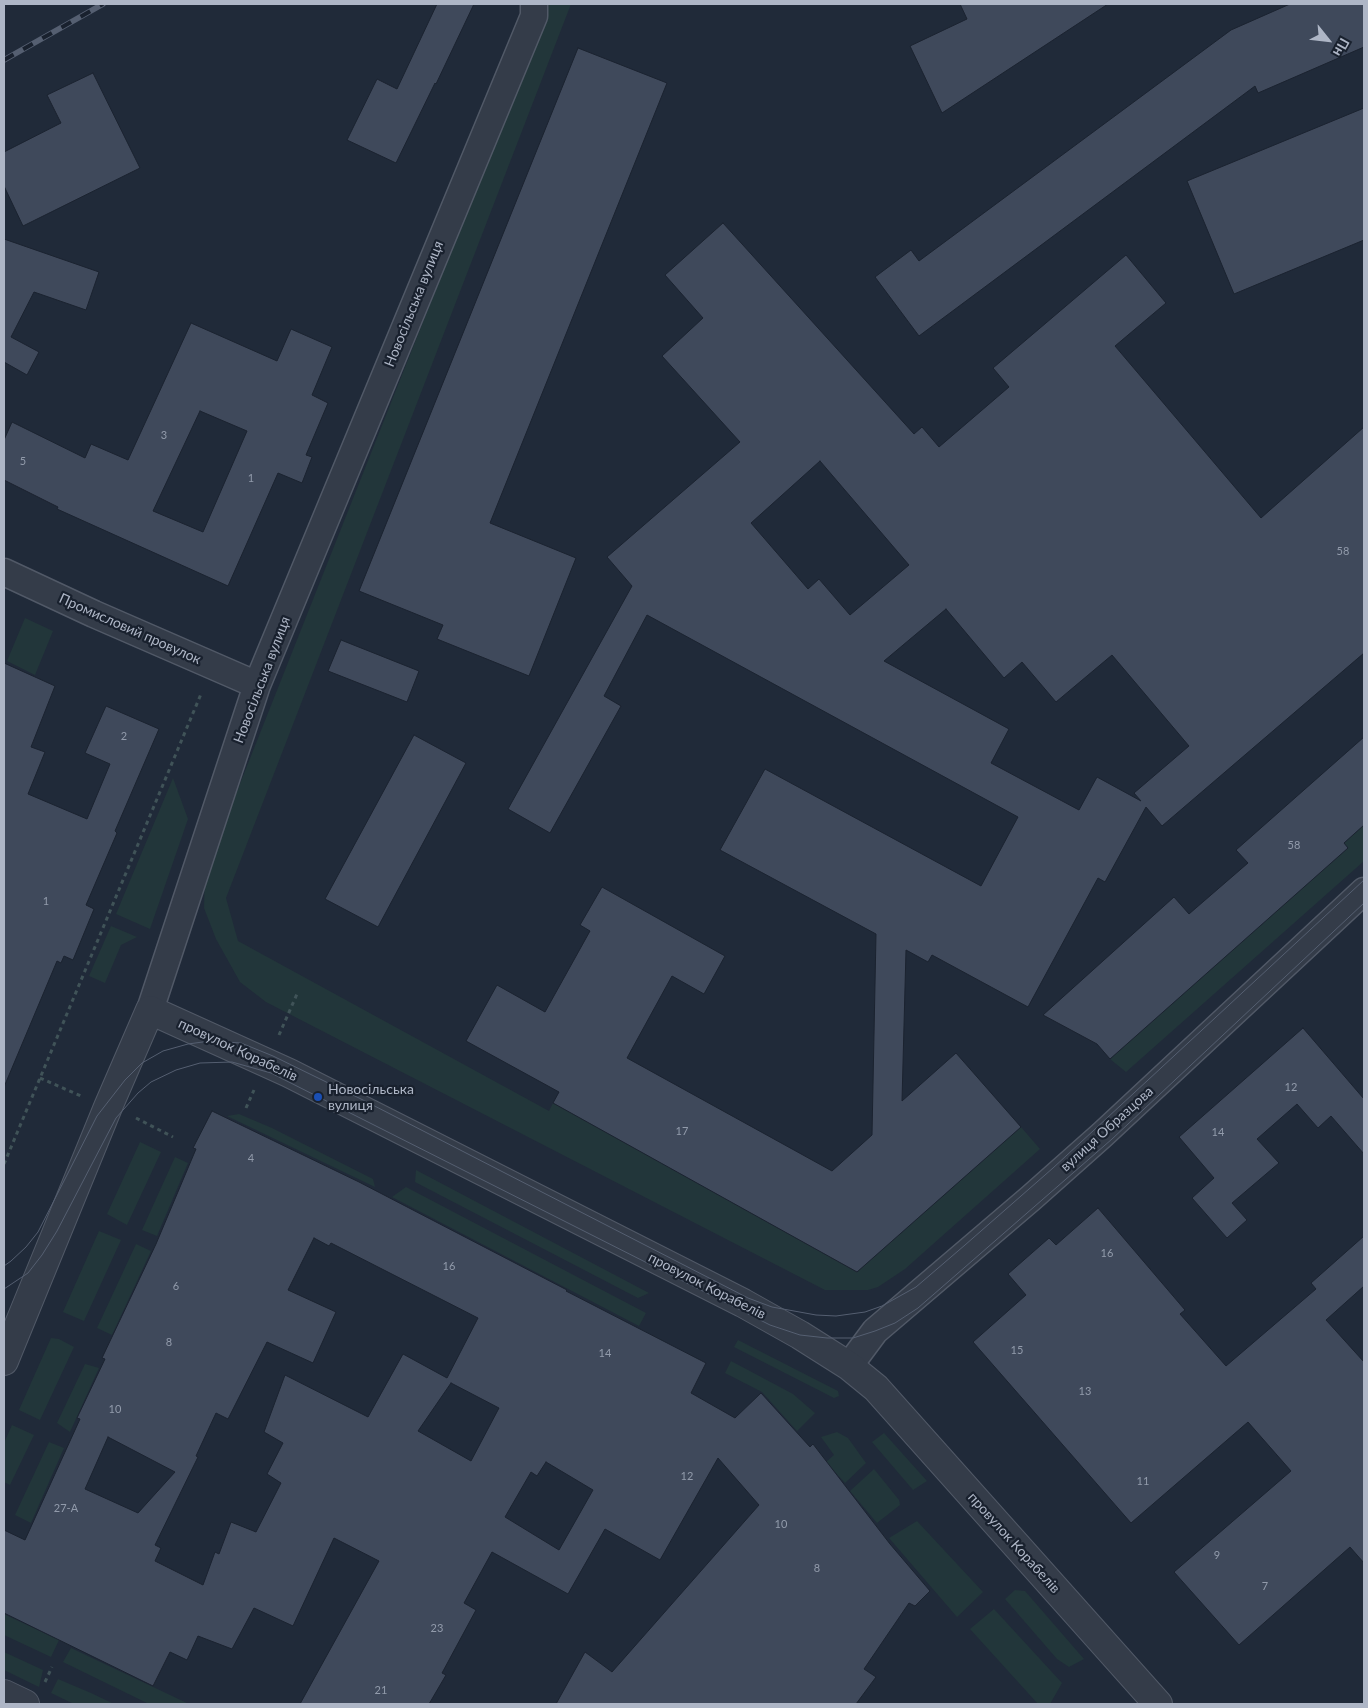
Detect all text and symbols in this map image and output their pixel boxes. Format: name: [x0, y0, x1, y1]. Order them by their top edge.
north arrow: [1303, 15, 1353, 65]
text: Пн: [1330, 35, 1353, 60]
street label: Новосільська вулиця: [381, 239, 447, 369]
house number: 3: [161, 428, 167, 442]
house number: 5: [20, 454, 26, 468]
house number: 1: [248, 471, 254, 485]
house number: 58: [1337, 544, 1349, 558]
street label: Промисловий провулок: [56, 590, 204, 668]
street label: Новосільська вулиця: [230, 614, 294, 746]
house number: 2: [121, 729, 127, 743]
house number: 58: [1288, 838, 1300, 852]
house number: 1: [43, 894, 49, 908]
street label: провулок Корабелів: [176, 1015, 300, 1085]
house number: 12: [1285, 1080, 1297, 1094]
place label: Новосільська вулиця: [328, 1081, 414, 1114]
street label: вулиця Образцова: [1057, 1083, 1157, 1175]
marker: Новосільська вулиця: [312, 1091, 324, 1103]
house number: 17: [676, 1124, 688, 1138]
house number: 14: [1212, 1125, 1224, 1139]
house number: 4: [248, 1151, 254, 1165]
house number: 16: [1101, 1246, 1113, 1260]
street label: провулок Корабелів: [645, 1249, 769, 1323]
house number: 16: [443, 1259, 455, 1273]
house number: 6: [173, 1279, 179, 1293]
house number: 8: [166, 1335, 172, 1349]
house number: 15: [1011, 1343, 1023, 1357]
house number: 14: [599, 1346, 611, 1360]
house number: 13: [1079, 1384, 1091, 1398]
house number: 10: [109, 1402, 121, 1416]
house number: 12: [681, 1469, 693, 1483]
house number: 11: [1137, 1474, 1149, 1488]
street label: провулок Корабелів: [964, 1489, 1064, 1597]
house number: 27-А: [54, 1501, 78, 1515]
house number: 10: [775, 1517, 787, 1531]
house number: 9: [1214, 1548, 1220, 1562]
house number: 8: [814, 1561, 820, 1575]
house number: 7: [1262, 1579, 1268, 1593]
house number: 23: [431, 1621, 443, 1635]
house number: 21: [375, 1683, 387, 1697]

